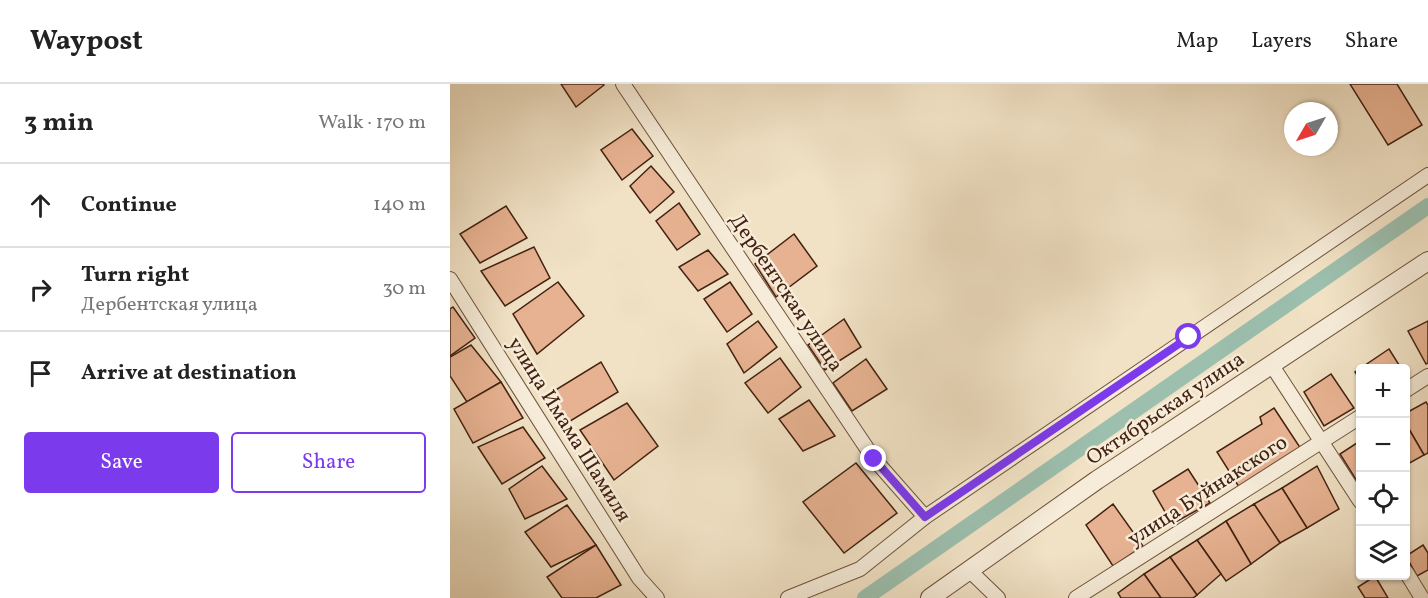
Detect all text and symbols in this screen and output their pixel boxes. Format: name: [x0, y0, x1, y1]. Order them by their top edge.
text: Waypost: [30, 22, 143, 61]
text: Map: [1176, 27, 1218, 56]
text: Layers: [1251, 27, 1312, 56]
text: Share: [1345, 27, 1398, 56]
north arrow: [1284, 102, 1338, 156]
text: 3 min: [24, 105, 94, 141]
text: Walk · 170 m: [318, 109, 426, 137]
icon: ahead: [24, 189, 57, 222]
text: Continue: [81, 190, 177, 221]
text: 140 m: [373, 191, 426, 219]
street label: Дербентская улица: [722, 208, 850, 378]
text: Turn right: [81, 260, 189, 291]
icon: right: [24, 273, 57, 306]
text: 30 m: [382, 275, 426, 303]
text: Дербентская улица: [81, 291, 258, 319]
route start: [1175, 323, 1201, 349]
street label: улица Имама Шамиля: [500, 332, 638, 528]
street label: Октябрьская улица: [1081, 345, 1251, 473]
icon: arrive: [24, 357, 57, 390]
text: Arrive at destination: [81, 358, 297, 389]
map controls: [1356, 364, 1410, 580]
button: +: [1356, 364, 1410, 418]
button: −: [1356, 418, 1410, 472]
street label: улица Буйнакского: [1122, 429, 1293, 554]
button: Save: [24, 432, 219, 493]
button: Share: [231, 432, 426, 493]
route end: [860, 445, 886, 471]
button: locate: [1356, 472, 1410, 526]
button: layers: [1356, 526, 1410, 580]

